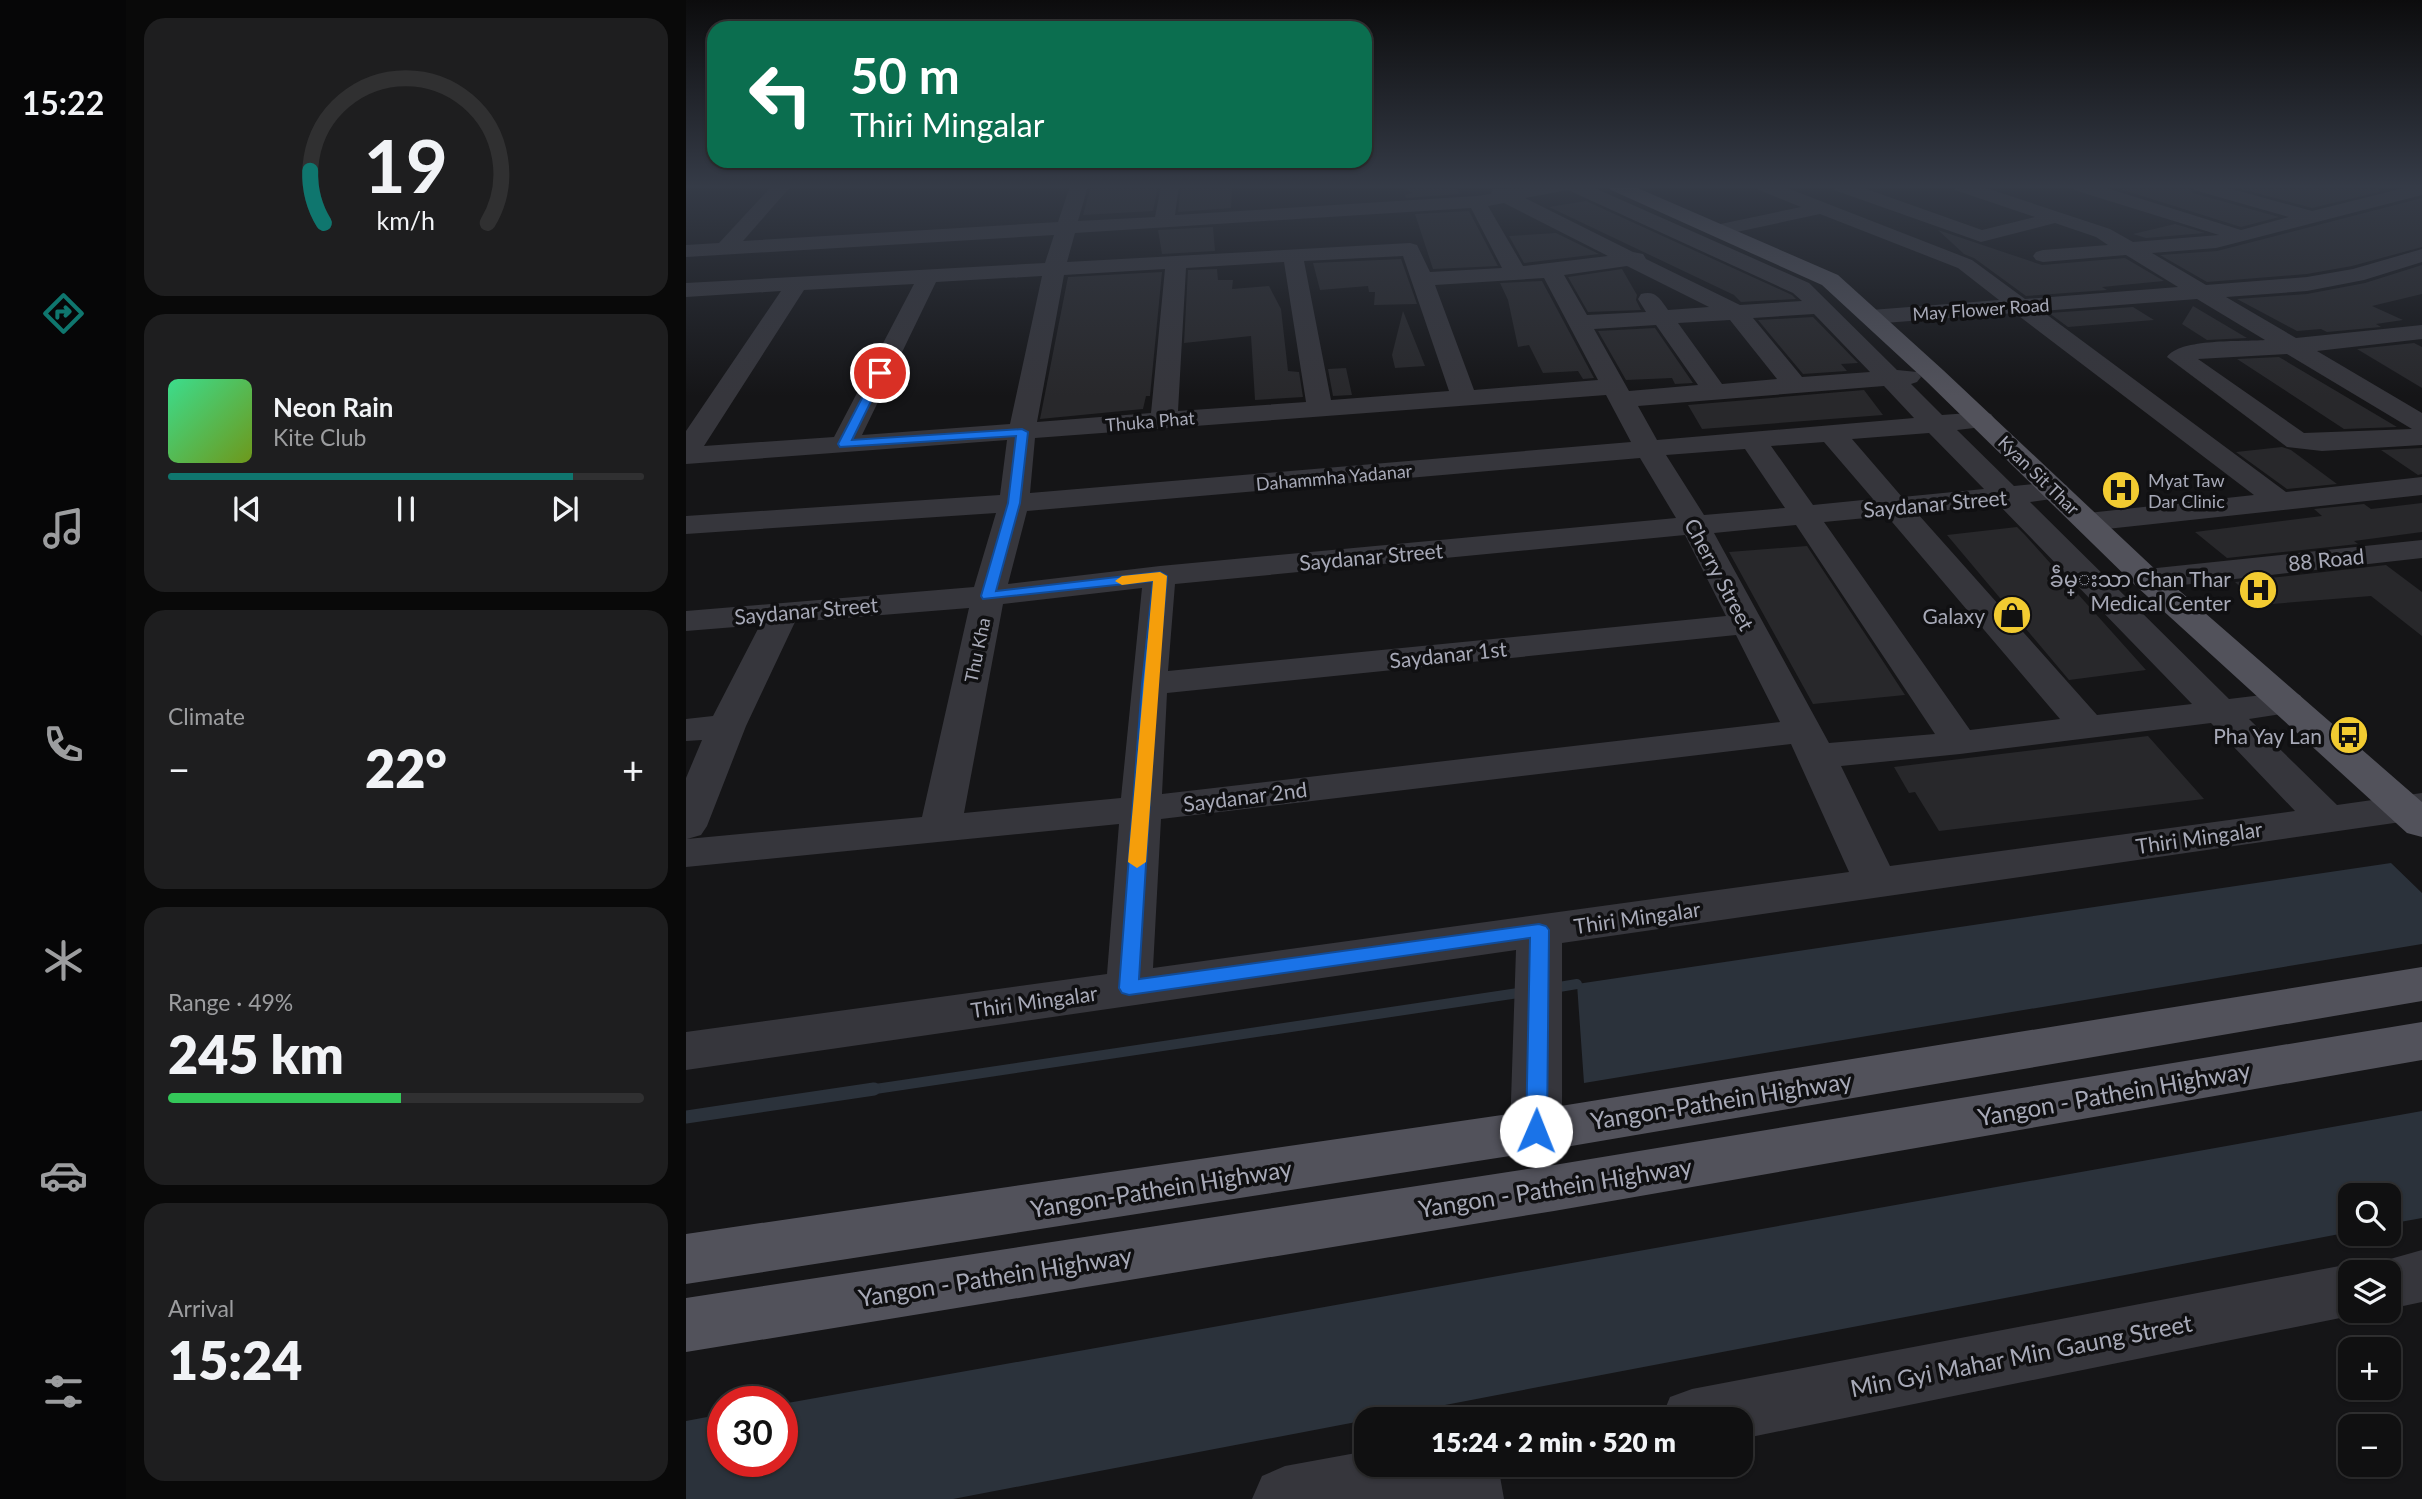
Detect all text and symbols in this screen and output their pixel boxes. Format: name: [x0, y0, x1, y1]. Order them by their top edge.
text: 50 m: [850, 46, 960, 104]
icon: left: [735, 49, 826, 140]
text: 15:22: [22, 83, 104, 122]
text: Thiri Mingalar: [850, 105, 1044, 144]
text: 19: [364, 121, 448, 209]
text: km/h: [377, 205, 435, 235]
icon: directions: [39, 289, 88, 338]
street label: May Flower Road: [1912, 293, 2050, 325]
pin: [850, 343, 910, 403]
icon: arrive: [861, 354, 899, 392]
text: Neon Rain: [273, 391, 393, 423]
street label: Thuka Phat: [1105, 406, 1196, 436]
text: Kite Club: [273, 423, 366, 451]
street label: Kyan Sit Thar: [1994, 431, 2084, 519]
street label: Dahammha Yadanar: [1255, 459, 1413, 495]
hospital icon: Myat Taw Dar Clinic: [2100, 469, 2142, 511]
place label: Myat Taw Dar Clinic: [2148, 469, 2225, 512]
street label: Saydanar Street: [1862, 484, 2008, 522]
icon: previous: [228, 490, 266, 528]
icon: pause: [387, 490, 425, 528]
icon: next: [546, 490, 584, 528]
icon: music: [39, 504, 88, 553]
street label: Cherry Street: [1680, 514, 1760, 635]
street label: Saydanar Street: [1298, 537, 1444, 575]
street label: 88 Road: [2287, 543, 2365, 575]
place label: ခဵမ္းသာ Chan Thar Medical Center: [2050, 564, 2231, 615]
hospital icon: ခဵမ္းသာ Chan Thar Medical Center: [2237, 569, 2279, 611]
street label: Saydanar Street: [733, 591, 879, 629]
shop icon: Galaxy: [1991, 594, 2033, 636]
place label: Galaxy: [1923, 603, 1985, 628]
street label: Thu Kha: [959, 615, 995, 685]
street label: Saydanar 1st: [1388, 635, 1508, 673]
text: Climate: [168, 702, 245, 730]
bus stop icon: Pha Yay Lan: [2328, 714, 2370, 756]
icon: phone: [39, 720, 88, 769]
place label: Pha Yay Lan: [2213, 723, 2322, 748]
text: 22°: [365, 737, 447, 799]
text: −: [168, 746, 190, 792]
text: +: [622, 746, 644, 792]
street label: Saydanar 2nd: [1182, 776, 1308, 816]
street label: Thiri Mingalar: [2134, 816, 2264, 858]
street label: Thiri Mingalar: [1572, 896, 1702, 938]
icon: climate: [39, 936, 88, 985]
street label: Thiri Mingalar: [969, 980, 1099, 1022]
text: Range · 49%: [168, 988, 293, 1016]
text: 245 km: [168, 1023, 344, 1085]
street label: Yangon - Pathein Highway: [1975, 1055, 2253, 1131]
street label: Yangon-Pathein Highway: [1588, 1065, 1854, 1135]
position arrow: [1499, 1094, 1573, 1168]
icon: car: [39, 1151, 88, 1200]
street label: Yangon - Pathein Highway: [1416, 1151, 1694, 1223]
street label: Yangon-Pathein Highway: [1028, 1153, 1294, 1223]
map controls: [2338, 1183, 2401, 1477]
button: search: [2338, 1183, 2401, 1246]
street label: Yangon - Pathein Highway: [856, 1240, 1134, 1312]
button: layers: [2338, 1260, 2401, 1323]
text: Arrival: [168, 1294, 234, 1322]
street label: Min Gyi Mahar Min Gaung Street: [1848, 1308, 2195, 1402]
text: 15:24: [168, 1329, 302, 1391]
button: +: [2338, 1337, 2401, 1400]
icon: filters: [39, 1367, 88, 1416]
speed limit sign: 30: [707, 1386, 798, 1477]
button: −: [2338, 1414, 2401, 1477]
text: 15:24 · 2 min · 520 m: [1431, 1426, 1676, 1458]

